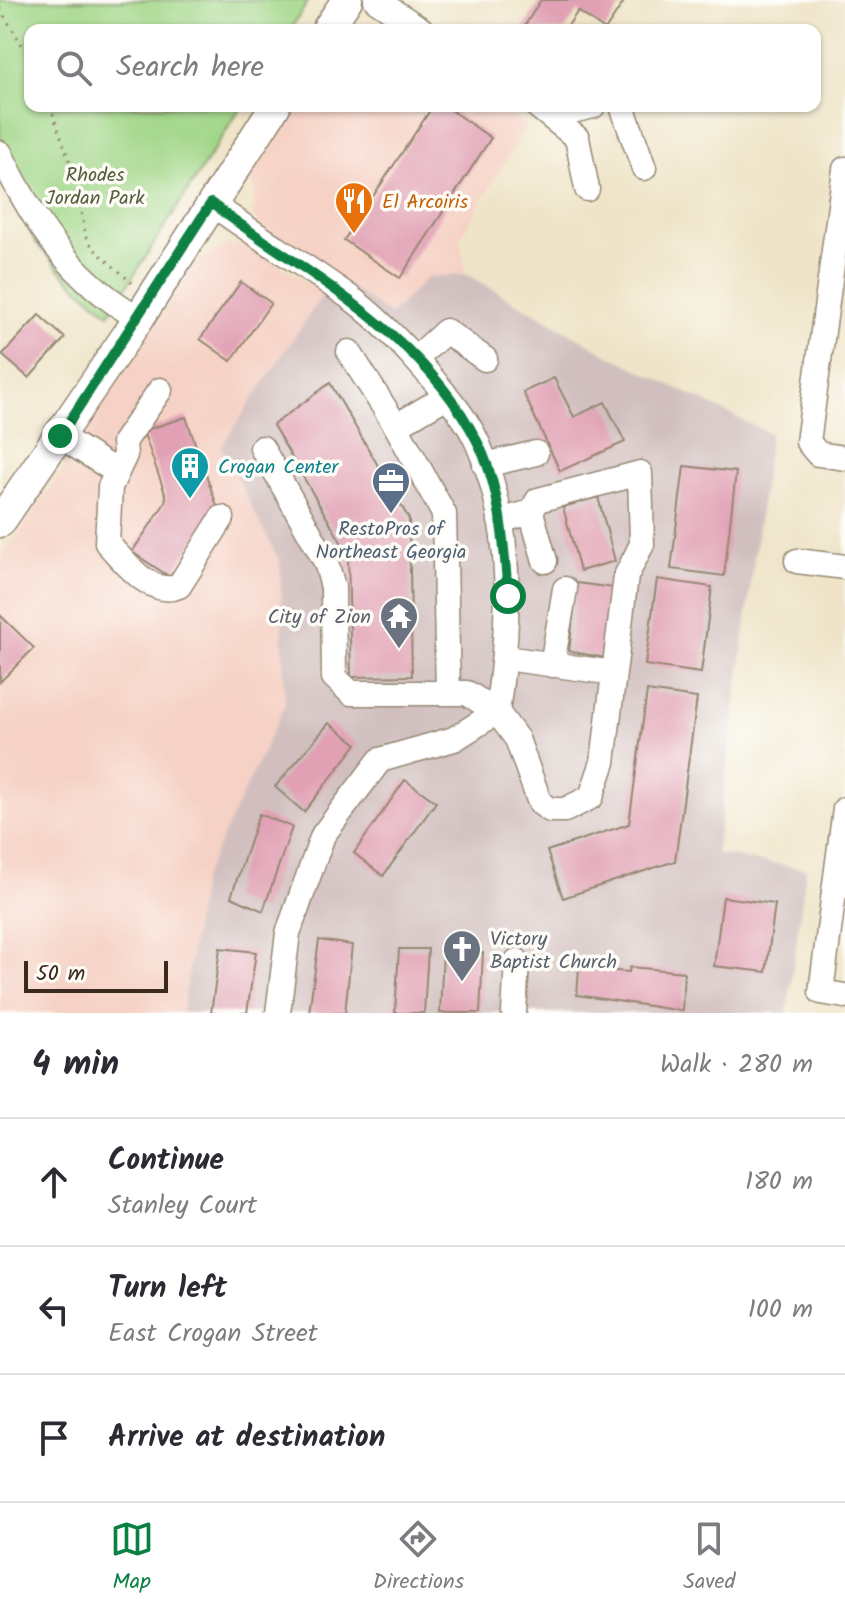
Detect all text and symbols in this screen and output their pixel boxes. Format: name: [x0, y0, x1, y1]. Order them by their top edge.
search box: [24, 24, 821, 112]
text: Search here: [116, 44, 264, 92]
icon: search: [52, 46, 96, 90]
park label: Rhodes Jordan Park: [45, 160, 145, 215]
restaurant icon: El Arcoiris: [333, 180, 375, 235]
place label: El Arcoiris: [382, 187, 468, 219]
route end: [42, 418, 78, 454]
building icon: Crogan Center: [169, 445, 211, 500]
place label: Crogan Center: [218, 452, 340, 484]
office icon: RestoPros of Northeast Georgia: [370, 460, 412, 515]
place label: RestoPros of Northeast Georgia: [316, 514, 466, 569]
route start: [490, 578, 526, 614]
temple icon: City of Zion: [378, 595, 420, 650]
place label: City of Zion: [268, 602, 371, 634]
place label: Victory Baptist Church: [490, 924, 617, 979]
church icon: Victory Baptist Church: [441, 928, 483, 983]
scale bar: [24, 957, 168, 993]
text: 50 m: [36, 957, 85, 992]
text: 4 min: [32, 1038, 119, 1092]
text: Walk · 280 m: [660, 1044, 813, 1086]
text: Continue: [108, 1137, 224, 1185]
icon: ahead: [32, 1160, 76, 1204]
text: 180 m: [745, 1161, 813, 1203]
text: Stanley Court: [108, 1185, 257, 1227]
text: Turn left: [108, 1265, 227, 1313]
icon: left: [32, 1288, 76, 1332]
text: 100 m: [748, 1289, 813, 1331]
text: East Crogan Street: [108, 1313, 318, 1355]
text: Arrive at destination: [108, 1414, 385, 1462]
icon: arrive: [32, 1416, 76, 1460]
tab: Map: [110, 1517, 154, 1600]
tab: Directions: [373, 1517, 464, 1600]
tab: Saved: [683, 1517, 735, 1600]

